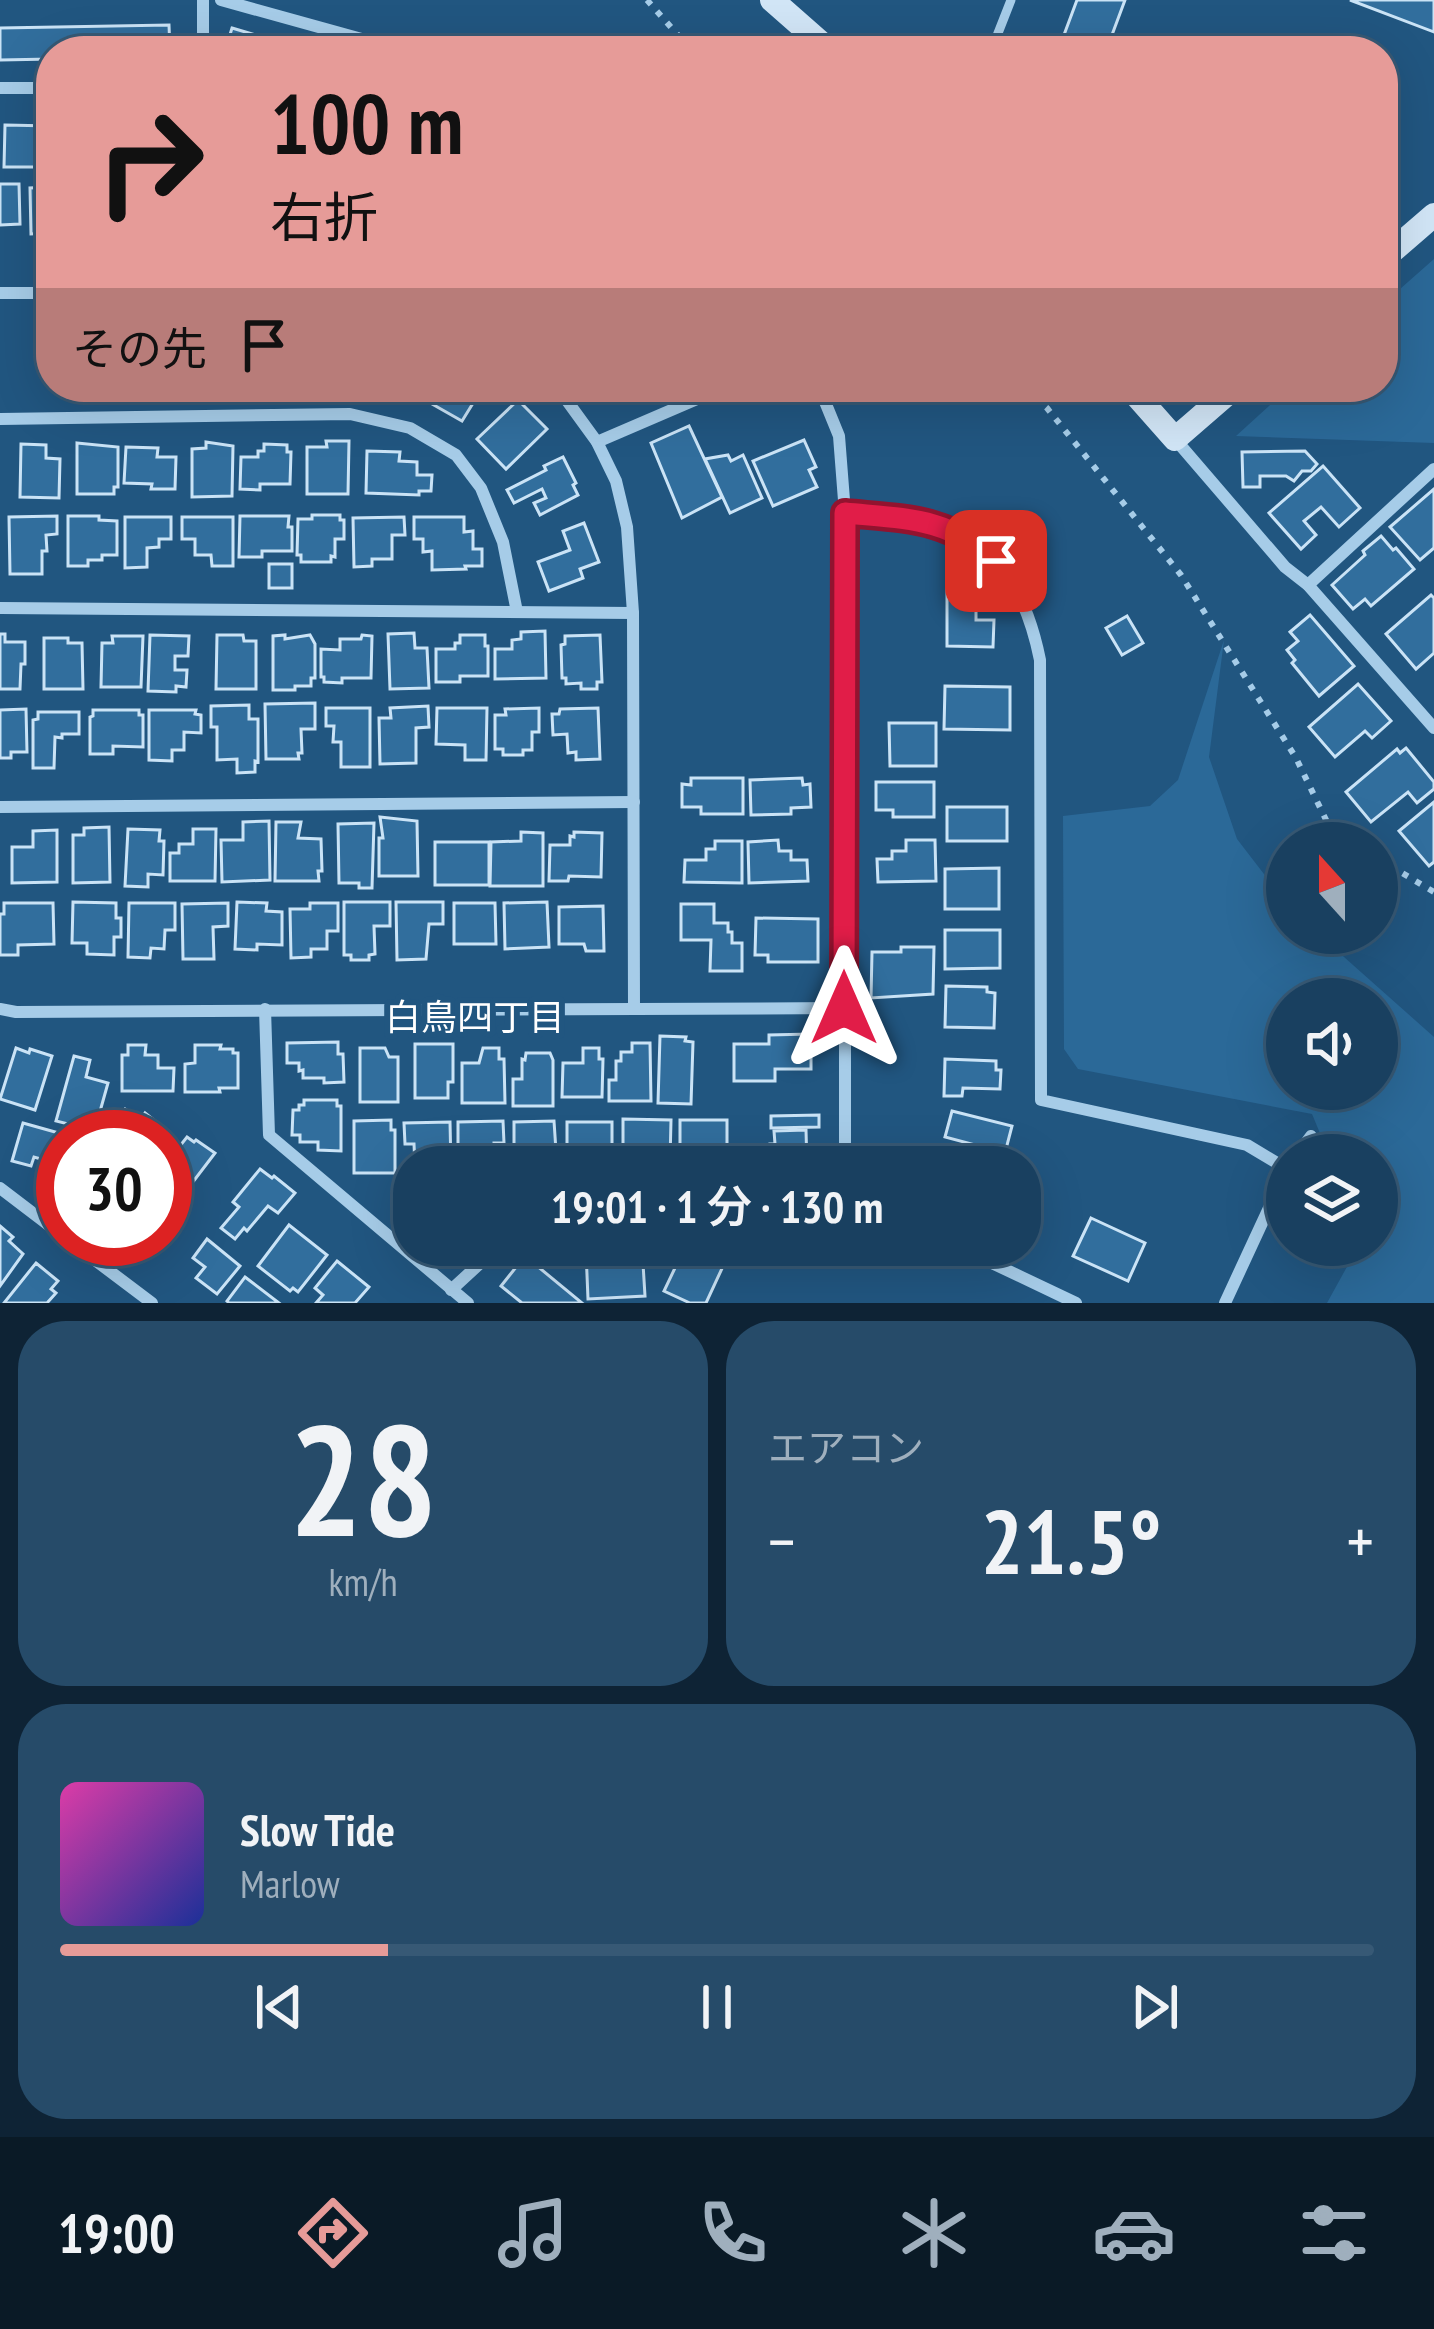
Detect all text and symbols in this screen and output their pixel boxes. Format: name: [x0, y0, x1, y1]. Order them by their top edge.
text: 100 m: [270, 68, 463, 177]
icon: right: [72, 84, 228, 240]
text: 右折: [270, 182, 378, 252]
icon: arrive: [231, 312, 297, 378]
text: その先: [72, 319, 207, 377]
pin: [945, 510, 1047, 612]
icon: arrive: [963, 528, 1029, 594]
north arrow: [1266, 822, 1398, 954]
map controls: [1266, 822, 1398, 1266]
position arrow: [781, 945, 907, 1071]
button: sound: [1266, 978, 1398, 1110]
district label: 白鳥四丁目: [385, 993, 565, 1040]
speed limit sign: 30: [36, 1110, 192, 1266]
button: layers: [1266, 1134, 1398, 1266]
text: 19:01 · 1 分 · 130 m: [551, 1177, 883, 1235]
text: 28: [288, 1377, 438, 1579]
text: エアコン: [768, 1422, 924, 1473]
text: 21.5°: [981, 1482, 1161, 1599]
text: −: [768, 1498, 795, 1583]
text: +: [1347, 1498, 1374, 1583]
text: km/h: [328, 1556, 398, 1607]
text: Slow Tide: [240, 1800, 395, 1858]
text: Marlow: [240, 1858, 340, 1909]
icon: previous: [246, 1974, 312, 2040]
icon: pause: [684, 1974, 750, 2040]
icon: next: [1122, 1974, 1188, 2040]
icon: directions: [291, 2191, 375, 2275]
icon: music: [491, 2191, 575, 2275]
icon: phone: [691, 2191, 775, 2275]
icon: climate: [892, 2191, 976, 2275]
icon: car: [1092, 2191, 1176, 2275]
icon: filters: [1292, 2191, 1376, 2275]
text: 19:00: [58, 2198, 175, 2268]

